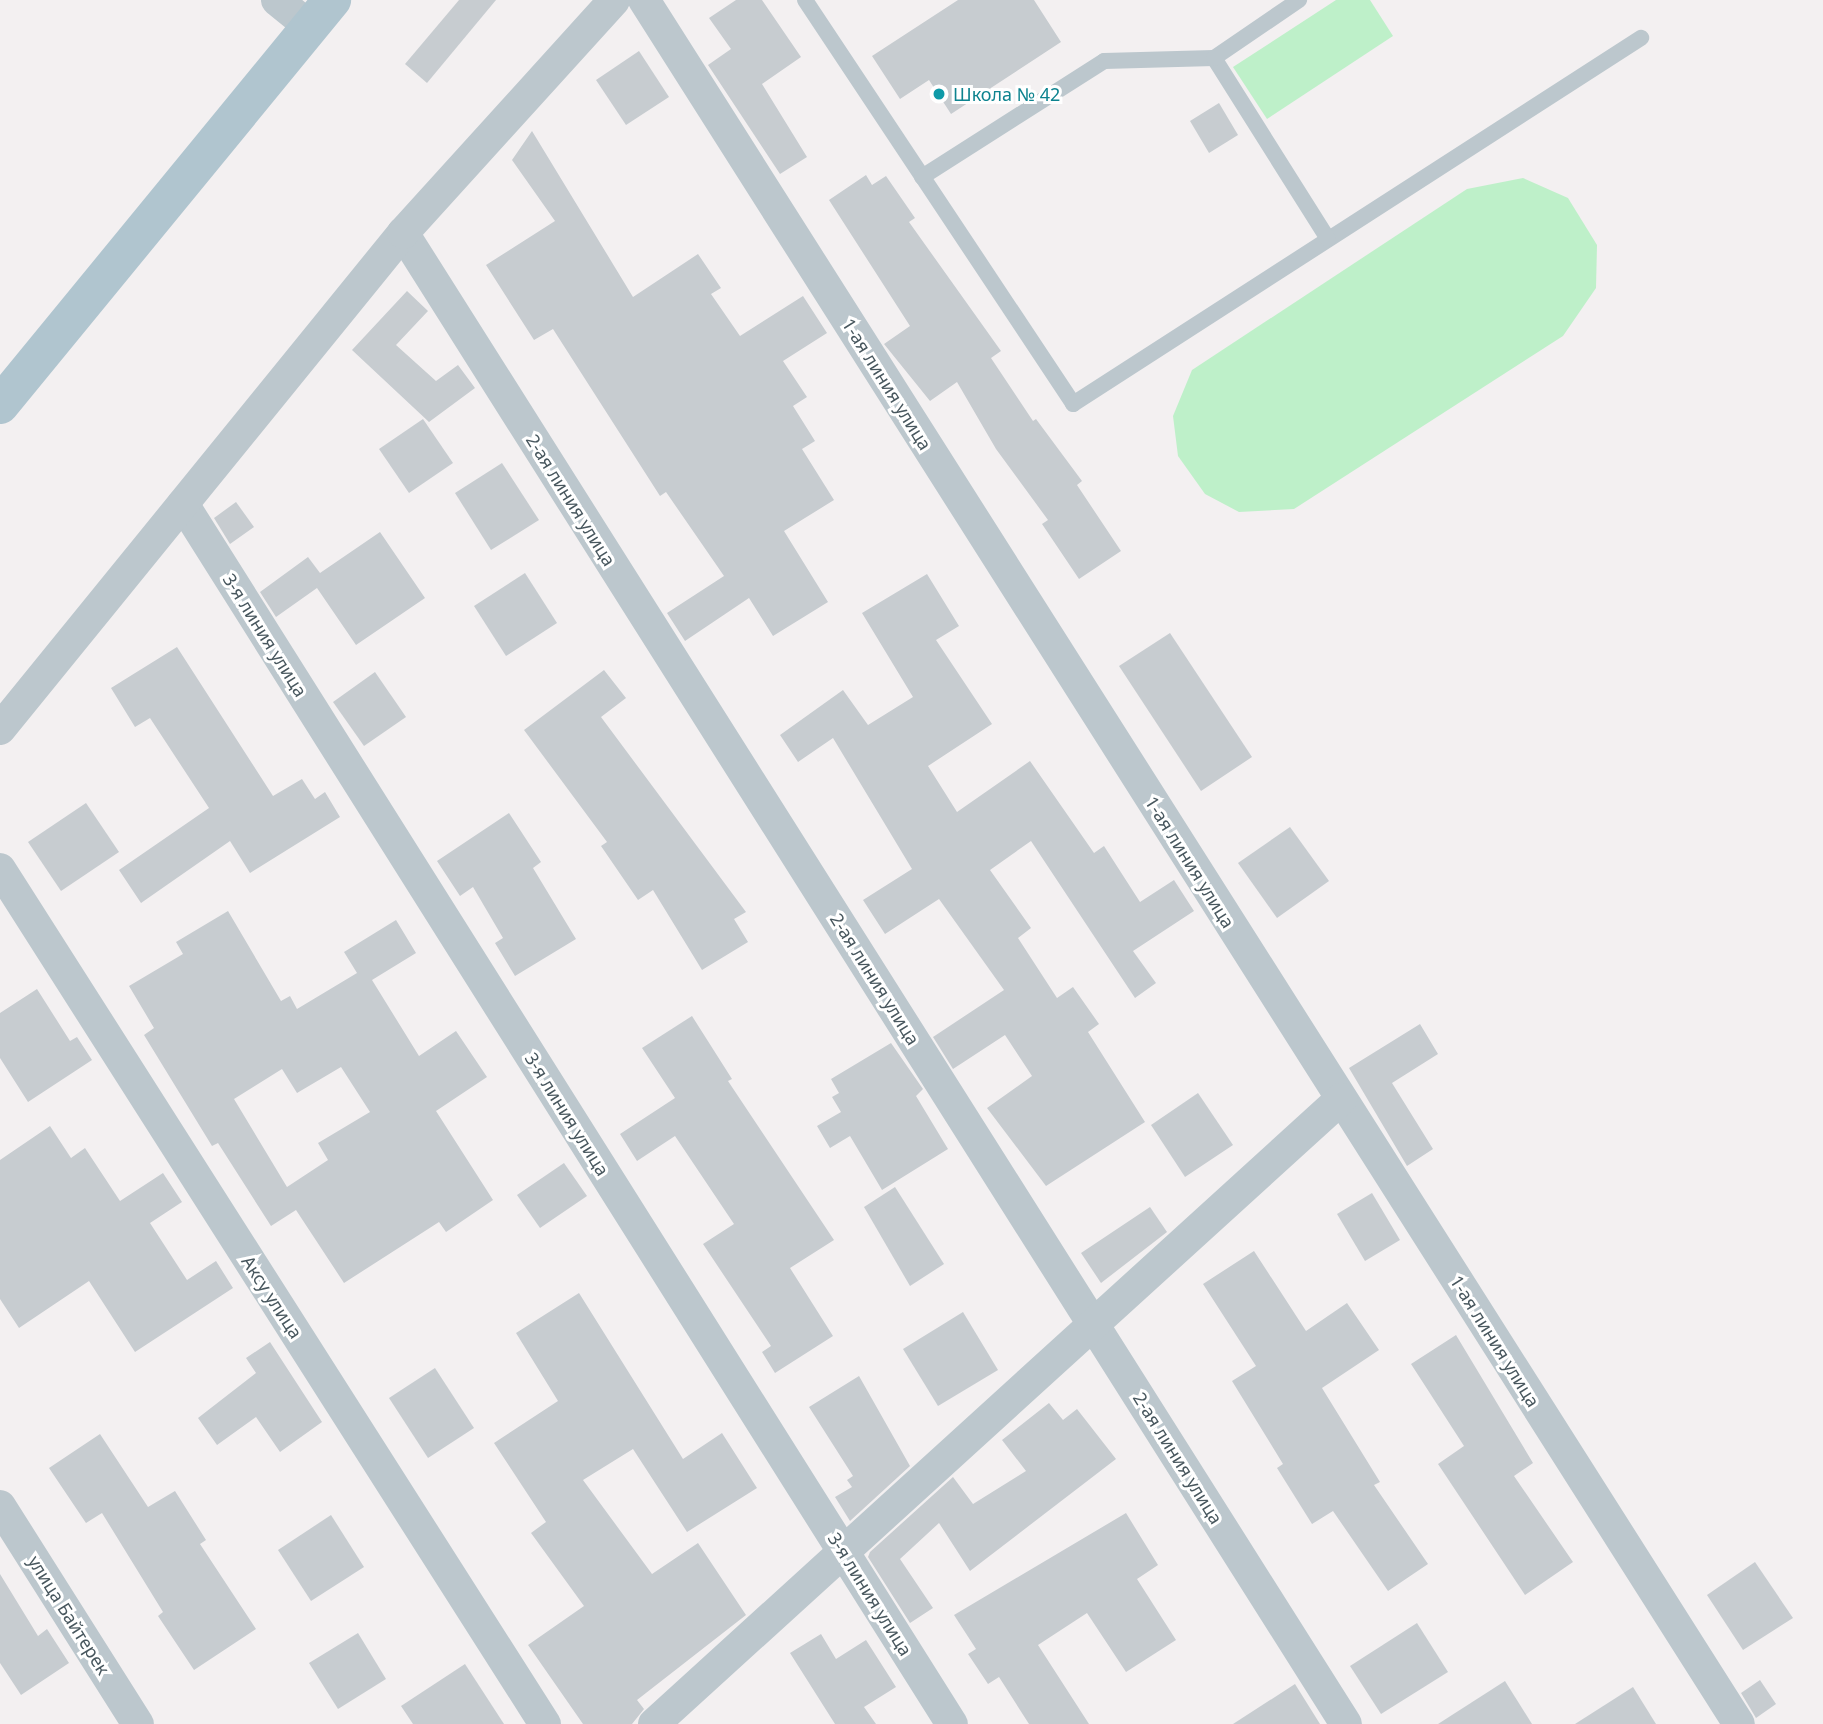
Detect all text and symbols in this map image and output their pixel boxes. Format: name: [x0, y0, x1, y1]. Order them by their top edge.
place label: Школа № 42: [953, 83, 1060, 105]
marker: Школа № 42: [931, 86, 947, 102]
street label: 1-ая линия улица: [838, 314, 936, 454]
street label: 2-ая линия улица: [522, 430, 620, 570]
street label: 3-я линия улица: [218, 569, 312, 701]
street label: 1-ая линия улица: [1141, 792, 1239, 932]
street label: 2-ая линия улица: [826, 909, 924, 1049]
street label: 3-я линия улица: [520, 1048, 614, 1180]
street label: Аксу улица: [237, 1252, 307, 1342]
street label: 1-ая линия улица: [1446, 1271, 1544, 1411]
street label: 2-ая линия улица: [1129, 1388, 1227, 1528]
street label: 3-я линия улица: [823, 1528, 917, 1660]
street label: улица Байтерек: [24, 1551, 114, 1679]

